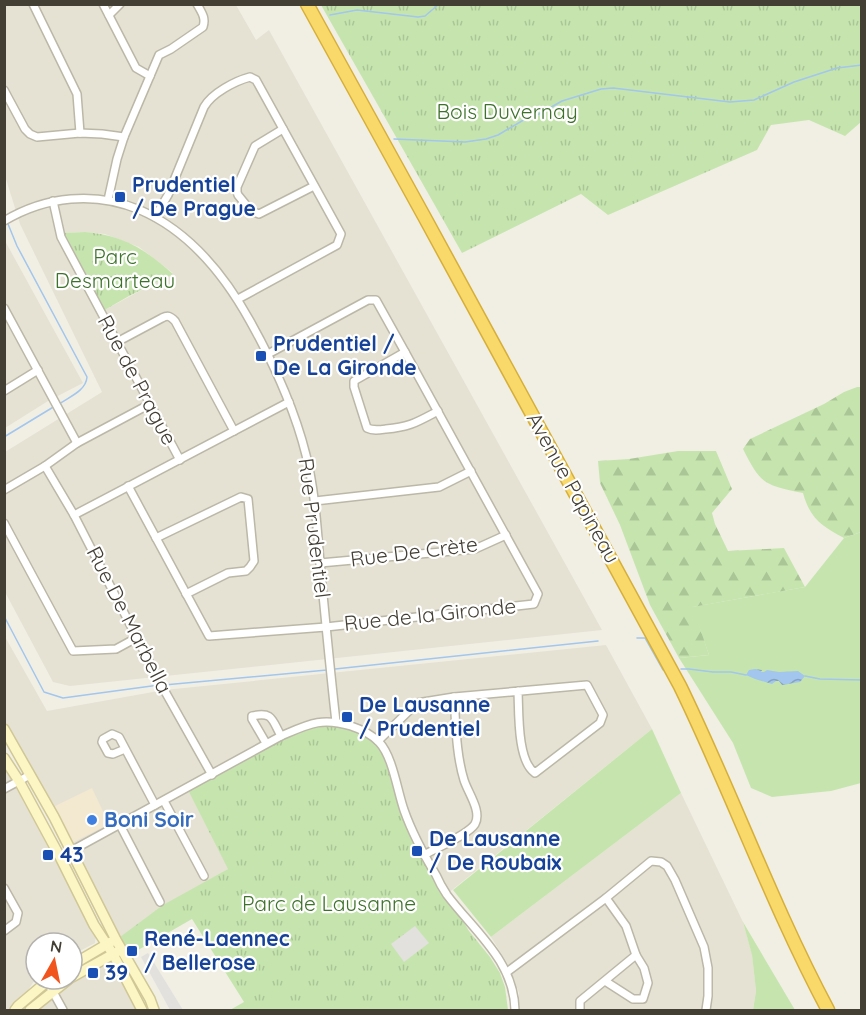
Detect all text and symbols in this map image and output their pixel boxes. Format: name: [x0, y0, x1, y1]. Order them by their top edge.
park label: Bois Duvernay: [436, 98, 578, 124]
place label: Prudentiel / De Prague: [132, 171, 256, 221]
marker: Prudentiel / De Prague: [113, 190, 127, 204]
park label: Parc Desmarteau: [55, 243, 175, 293]
street label: Rue de Prague: [93, 310, 183, 449]
place label: Prudentiel / De La Gironde: [273, 330, 417, 380]
marker: Prudentiel / De La Gironde: [254, 349, 268, 363]
street label: Avenue Papineau: [522, 408, 626, 567]
street label: Rue Prudentiel: [293, 456, 336, 599]
street label: Rue De Crète: [349, 530, 479, 572]
street label: Rue De Marbella: [82, 542, 178, 697]
street label: Rue de la Gironde: [342, 592, 517, 636]
place label: De Lausanne / Prudentiel: [359, 691, 490, 741]
marker: De Lausanne / Prudentiel: [340, 710, 354, 724]
place label: Boni Soir: [104, 806, 194, 832]
marker: Boni Soir: [85, 813, 99, 827]
place label: De Lausanne / De Roubaix: [429, 825, 562, 875]
place label: 43: [60, 841, 84, 867]
marker: De Lausanne / De Roubaix: [410, 844, 424, 858]
marker: 43: [41, 848, 55, 862]
park label: Parc de Lausanne: [242, 890, 416, 916]
place label: René-Laennec / Bellerose: [144, 925, 290, 975]
north arrow: [24, 931, 84, 991]
text: N: [49, 935, 64, 957]
marker: René-Laennec / Bellerose: [125, 944, 139, 958]
place label: 39: [105, 959, 128, 985]
marker: 39: [86, 966, 100, 980]

